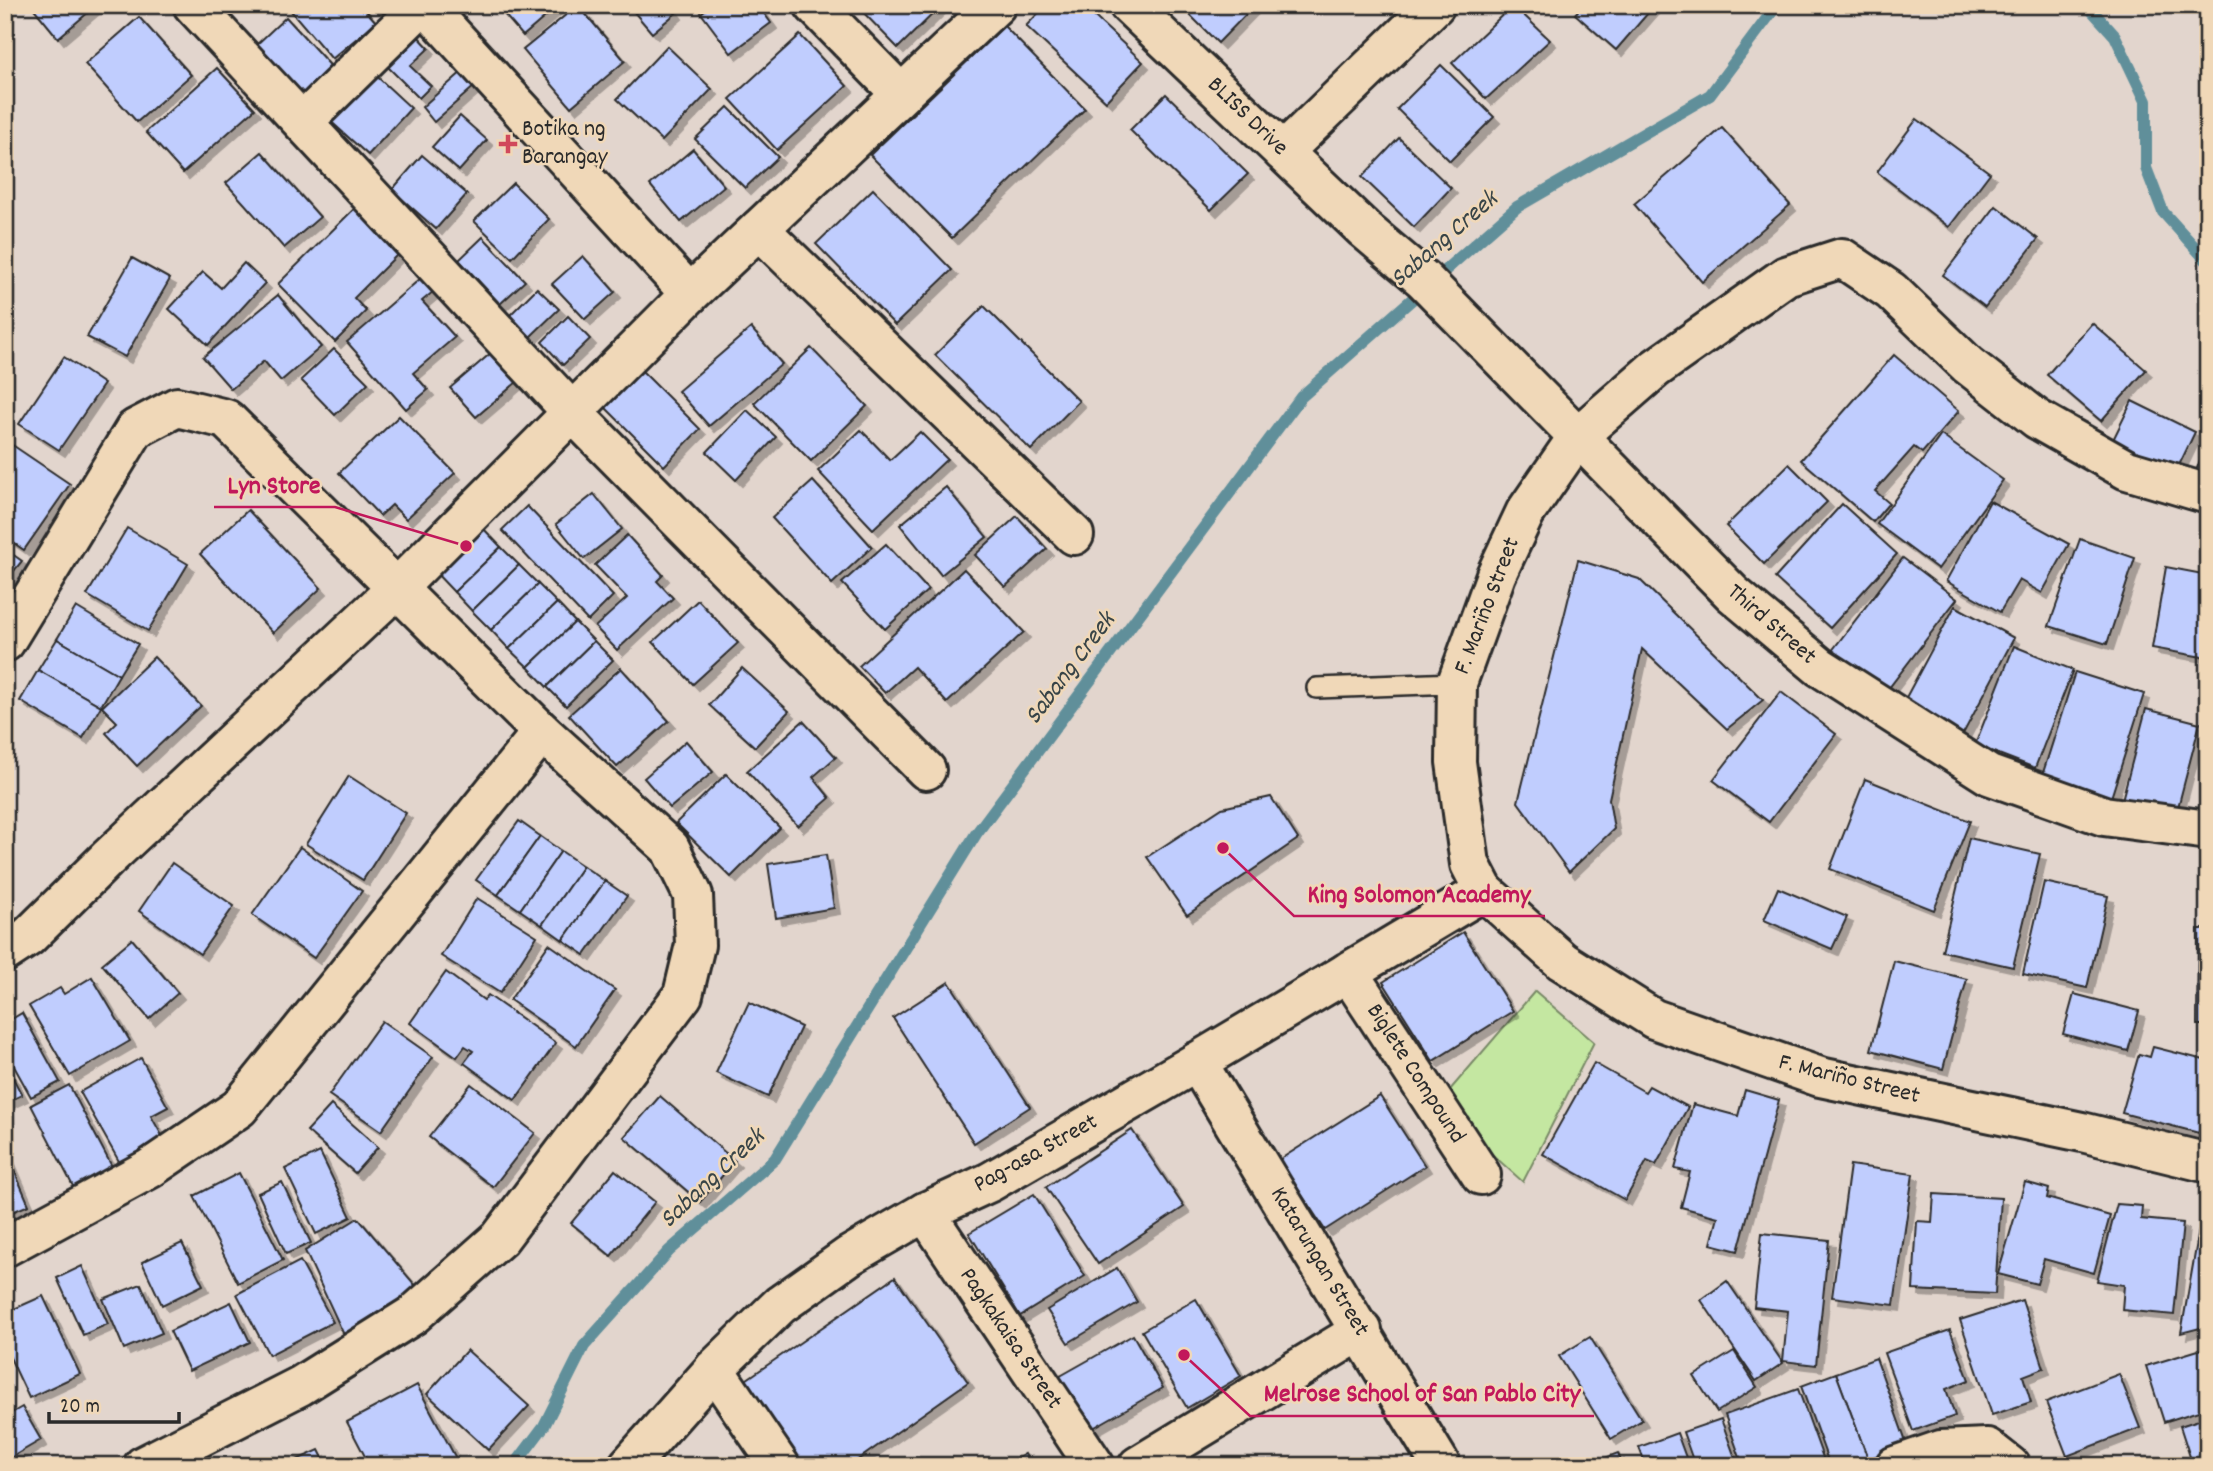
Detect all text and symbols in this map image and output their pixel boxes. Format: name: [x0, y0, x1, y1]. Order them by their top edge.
street label: BLISS Drive: [1199, 70, 1295, 164]
place label: Botika ng Barangay: [522, 113, 609, 175]
marker: Botika ng Barangay: [500, 136, 516, 152]
water label: Sabang Creek: [1383, 181, 1509, 297]
callout: Lyn Store: [214, 460, 335, 507]
text: Lyn Store: [228, 469, 320, 506]
street label: F. Mariño Street: [1446, 532, 1530, 679]
street label: Third Street: [1719, 576, 1823, 674]
water label: Sabang Creek: [1016, 603, 1127, 733]
callout: King Solomon Academy: [1294, 869, 1545, 916]
text: King Solomon Academy: [1307, 878, 1532, 915]
street label: Biglete Compound: [1357, 997, 1473, 1151]
street label: F. Mariño Street: [1775, 1046, 1923, 1114]
street label: Pag-asa Street: [968, 1106, 1104, 1202]
water label: Sabang Creek: [652, 1119, 776, 1238]
street label: Katarungan Street: [1261, 1181, 1377, 1344]
street label: Pagkakaisa Street: [950, 1261, 1070, 1417]
callout: Melrose School of San Pablo City: [1250, 1369, 1594, 1416]
text: Melrose School of San Pablo City: [1264, 1377, 1582, 1414]
scale bar: [49, 1380, 178, 1424]
text: 20 m: [60, 1393, 100, 1423]

